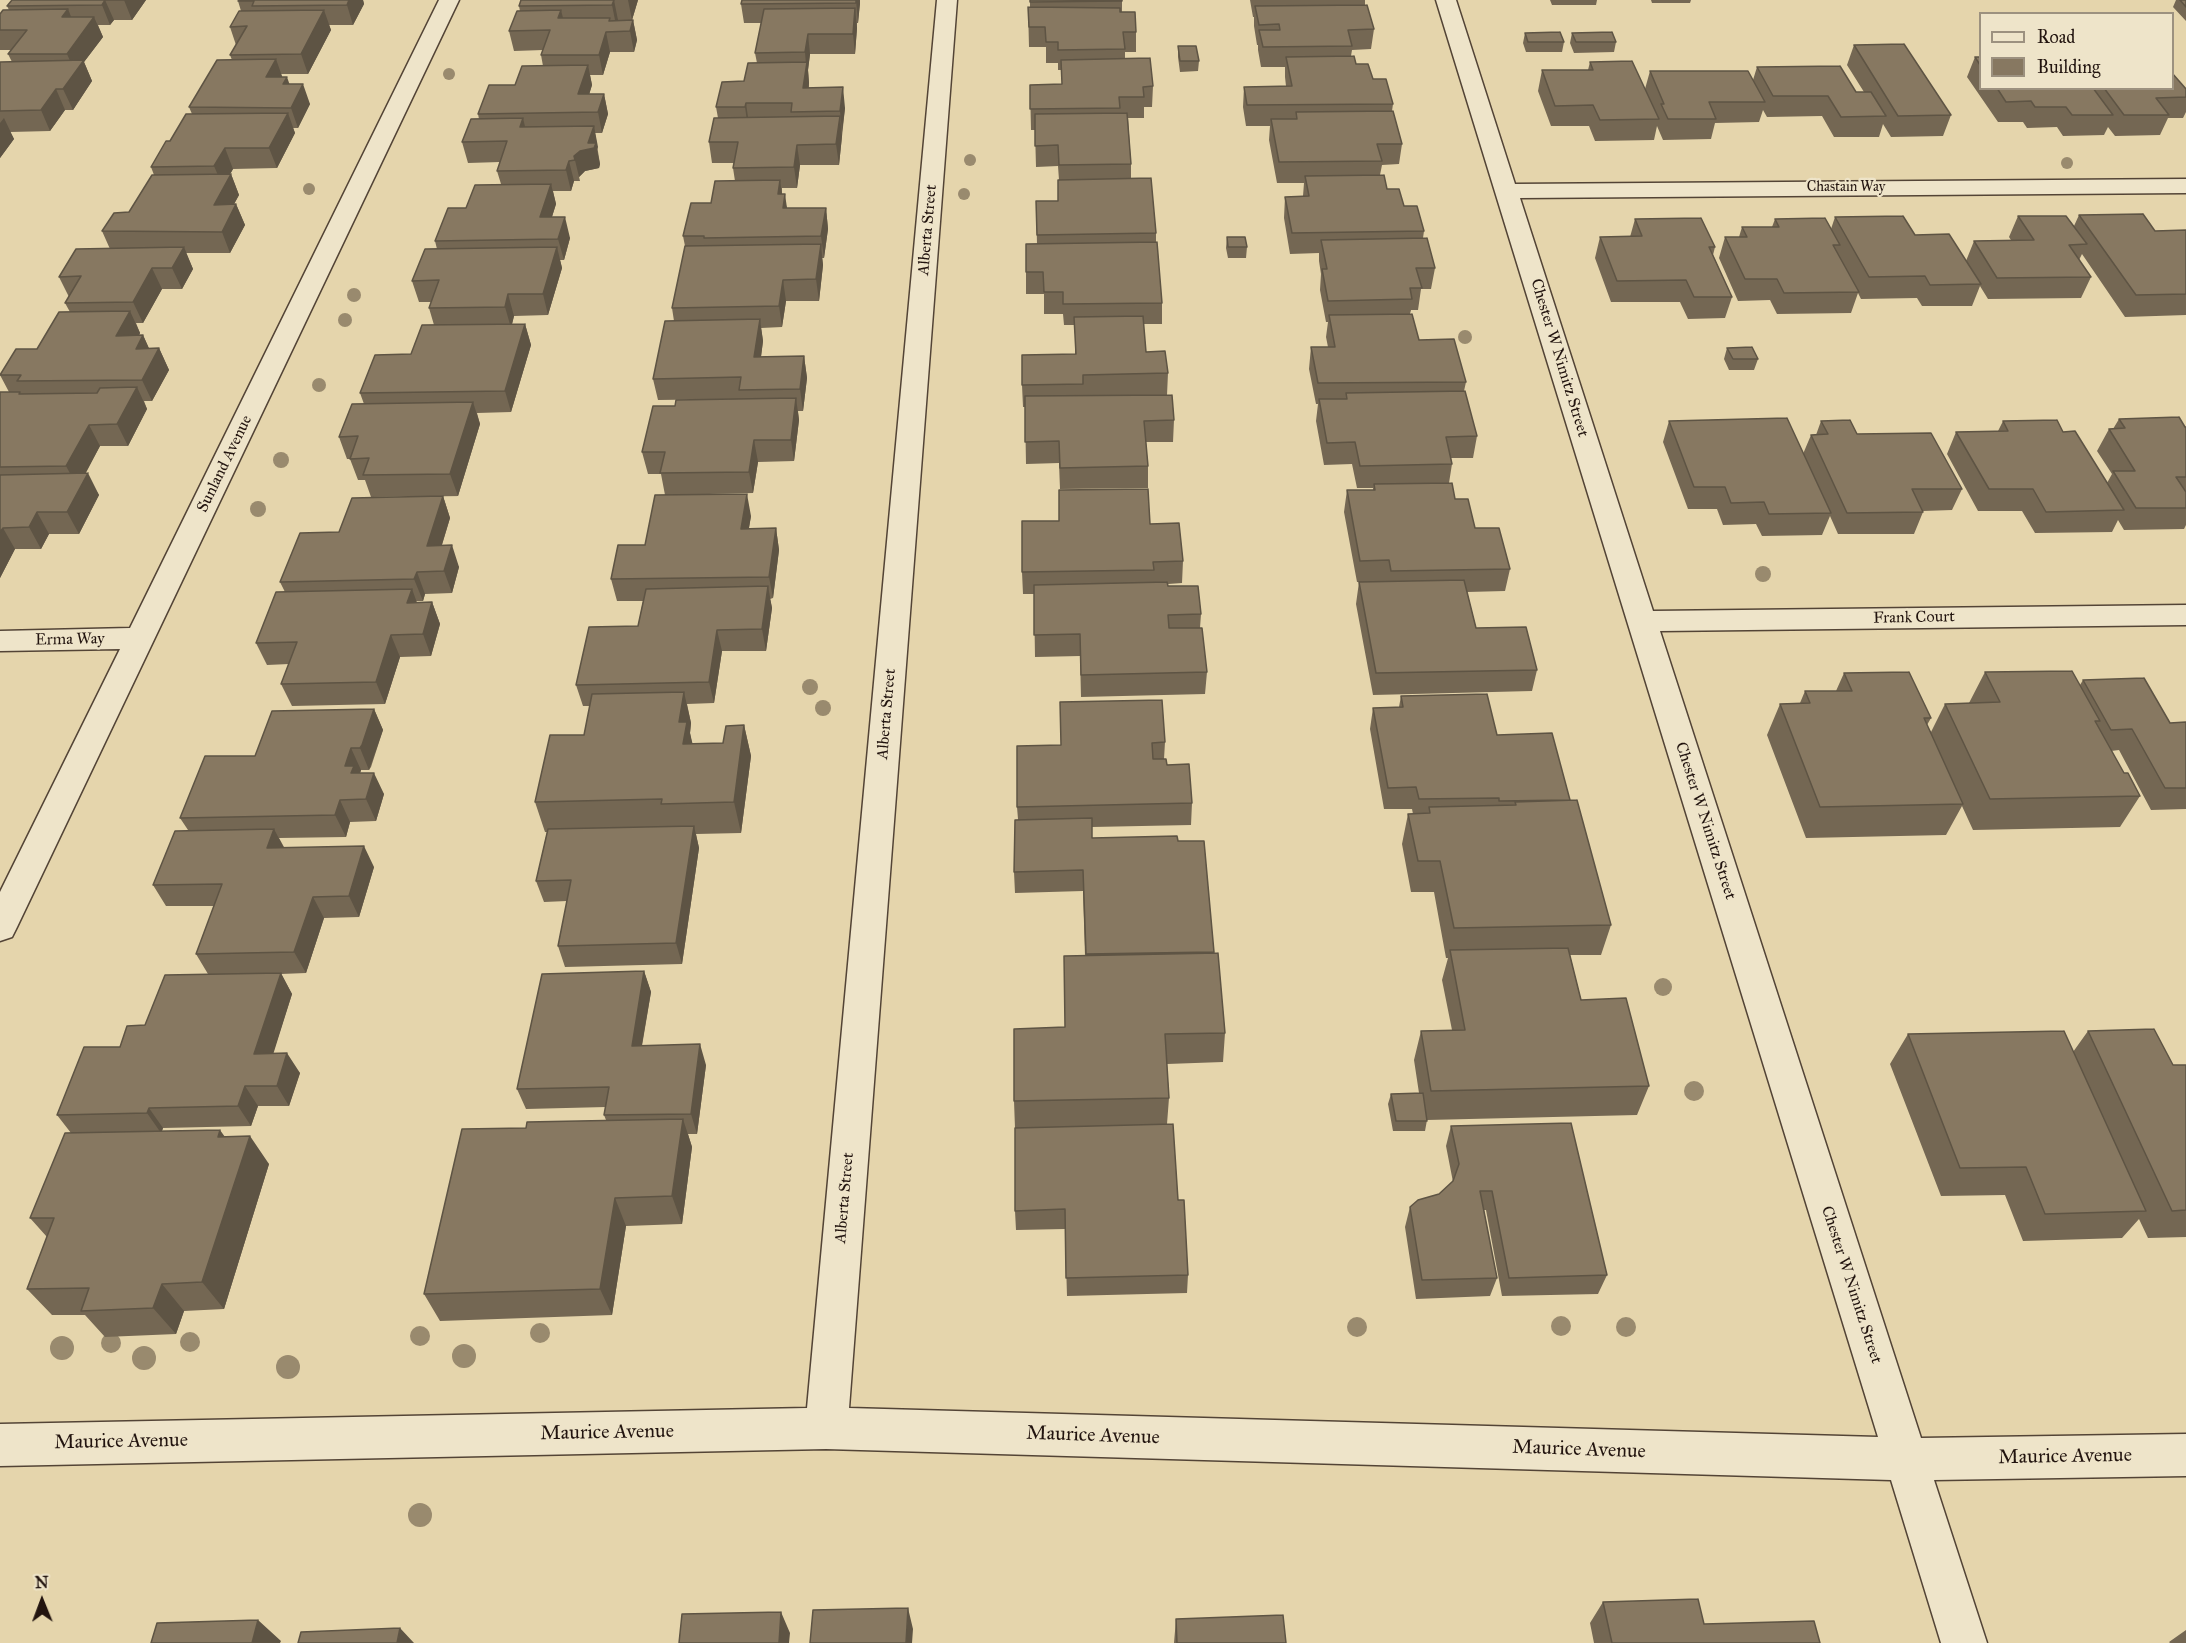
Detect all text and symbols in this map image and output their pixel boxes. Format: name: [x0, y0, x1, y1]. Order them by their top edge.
legend: [1979, 12, 2174, 90]
text: Road: [2037, 26, 2075, 48]
text: Building: [2037, 56, 2100, 78]
street label: Chastain Way: [1807, 180, 1885, 196]
street label: Alberta Street: [914, 184, 942, 276]
street label: Chester W Nimitz Street: [1526, 276, 1592, 440]
street label: Sunland Avenue: [193, 412, 257, 516]
street label: Frank Court: [1873, 608, 1955, 628]
street label: Erma Way: [35, 630, 105, 650]
street label: Alberta Street: [873, 668, 901, 760]
street label: Chester W Nimitz Street: [1670, 740, 1740, 902]
street label: Alberta Street: [831, 1152, 859, 1244]
street label: Chester W Nimitz Street: [1816, 1204, 1886, 1366]
street label: Maurice Avenue: [540, 1420, 674, 1446]
street label: Maurice Avenue: [1026, 1422, 1160, 1450]
street label: Maurice Avenue: [54, 1429, 188, 1455]
street label: Maurice Avenue: [1512, 1436, 1646, 1464]
street label: Maurice Avenue: [1998, 1444, 2132, 1470]
north arrow: [12, 1571, 72, 1631]
text: N: [35, 1573, 49, 1592]

